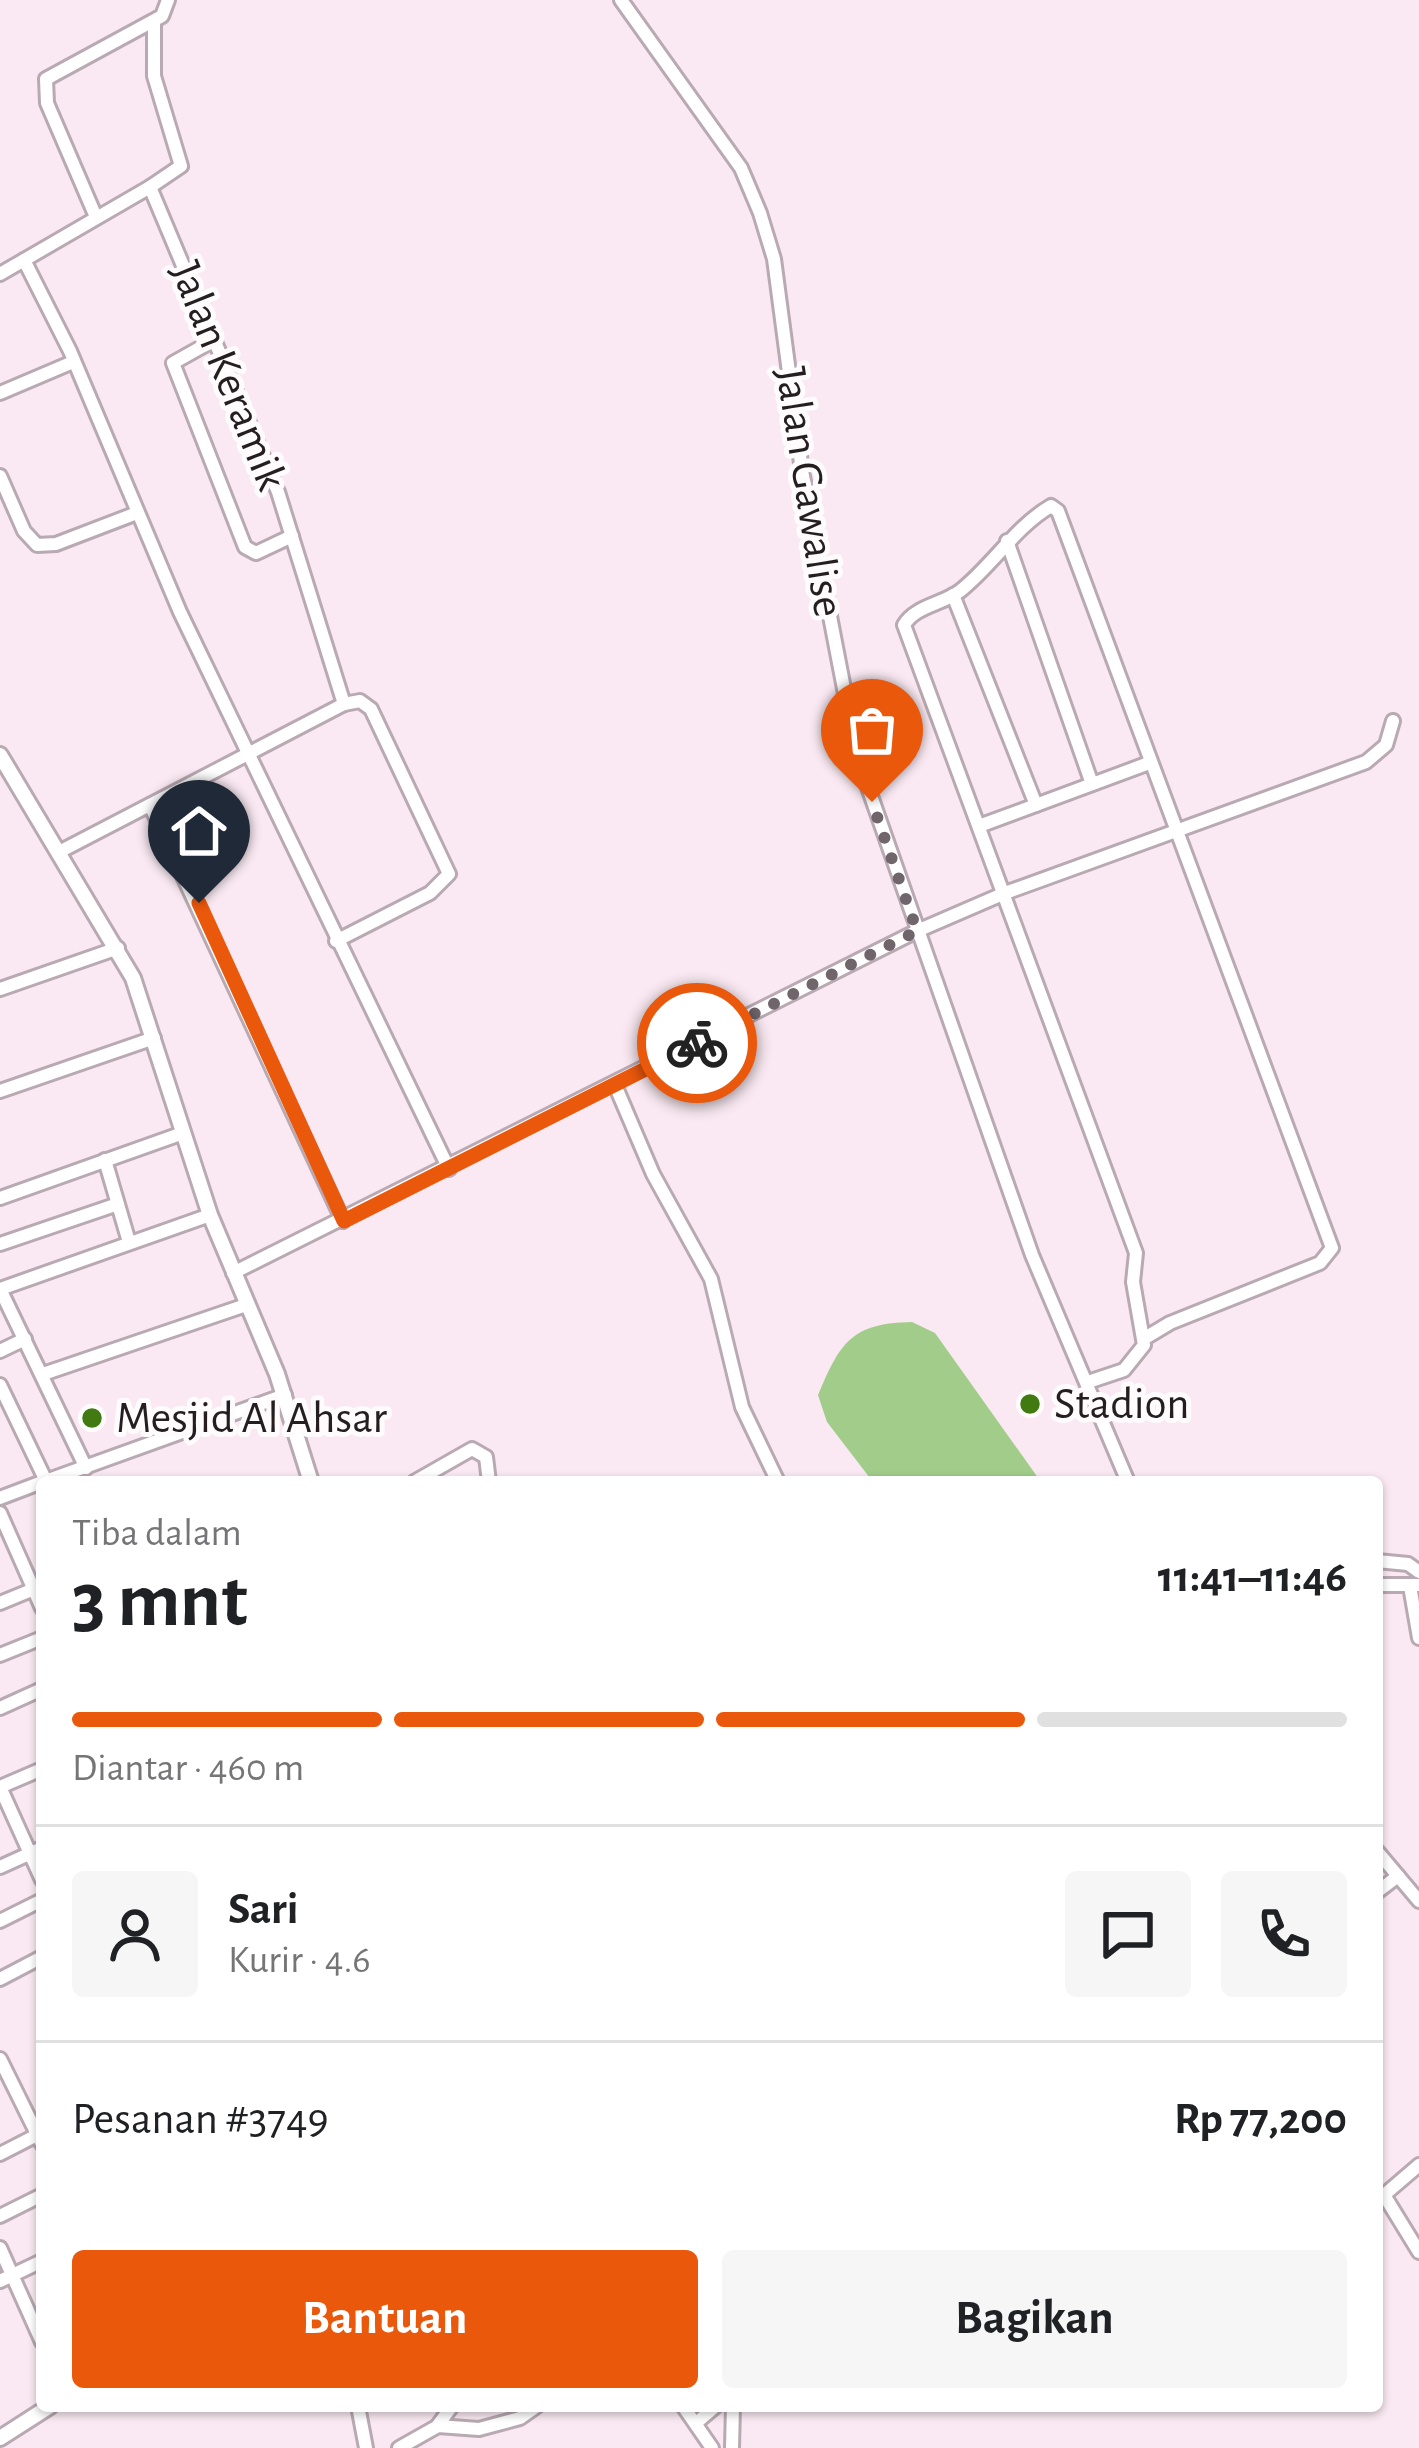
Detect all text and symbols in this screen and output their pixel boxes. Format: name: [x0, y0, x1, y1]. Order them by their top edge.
street label: Jalan Keramik: [162, 255, 294, 497]
street label: Jalan Gawalise: [767, 364, 851, 620]
pin: [821, 679, 923, 802]
icon: bag: [839, 697, 905, 763]
pin: [148, 780, 250, 903]
icon: home: [166, 798, 232, 864]
courier: [637, 983, 757, 1103]
icon: bike: [664, 1010, 730, 1076]
place label: Stadion: [1054, 1382, 1189, 1427]
marker: Stadion: [1017, 1391, 1043, 1417]
place label: Mesjid Al Ahsar: [116, 1396, 388, 1441]
marker: Mesjid Al Ahsar: [79, 1405, 105, 1431]
text: Tiba dalam: [72, 1514, 242, 1553]
text: 11:41–11:46: [1158, 1555, 1347, 1600]
text: 3 mnt: [72, 1563, 248, 1641]
text: Diantar · 460 m: [72, 1749, 304, 1788]
button: person: [72, 1871, 198, 1997]
button: chat: [1065, 1871, 1191, 1997]
button: phone: [1221, 1871, 1347, 1997]
text: Sari: [228, 1887, 298, 1932]
text: Kurir · 4.6: [228, 1941, 371, 1980]
text: Pesanan #3749: [72, 2097, 329, 2142]
text: Rp 77,200: [1174, 2097, 1347, 2142]
button: Bantuan: [72, 2250, 698, 2388]
button: Bagikan: [722, 2250, 1347, 2388]

